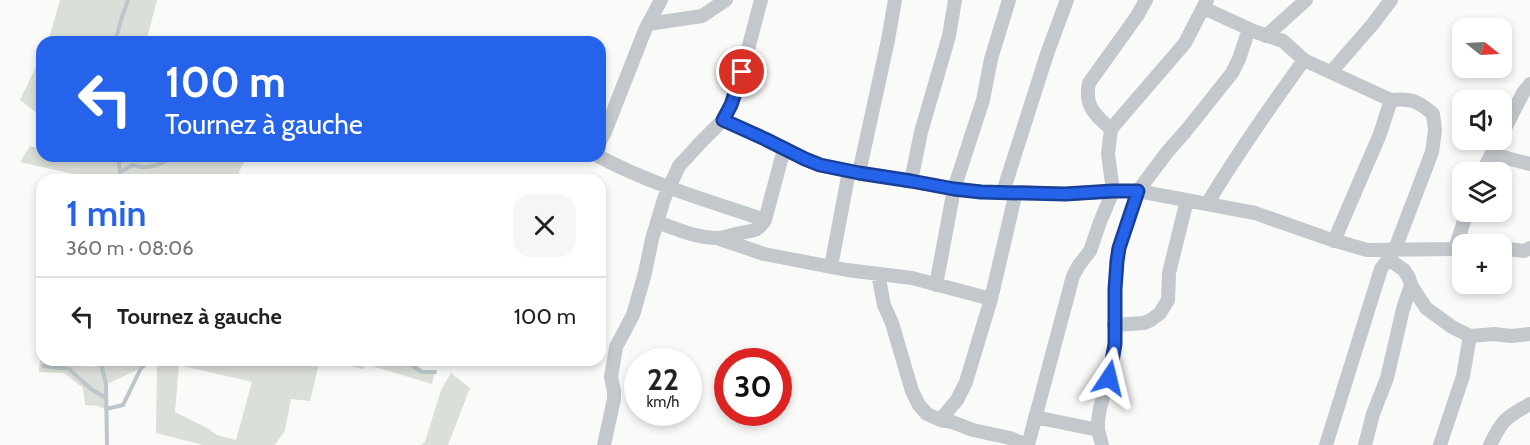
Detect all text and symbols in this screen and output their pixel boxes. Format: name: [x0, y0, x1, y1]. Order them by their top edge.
north arrow: [1452, 18, 1512, 78]
map controls: [1452, 18, 1512, 294]
pin: [716, 46, 767, 97]
icon: arrive: [725, 55, 758, 88]
text: 100 m: [165, 56, 286, 108]
icon: left: [66, 60, 144, 138]
button: sound: [1452, 90, 1512, 150]
text: Tournez à gauche: [165, 108, 363, 141]
button: layers: [1452, 162, 1512, 222]
text: 1 min: [66, 191, 146, 235]
button: close: [513, 194, 576, 257]
button: +: [1452, 234, 1512, 294]
text: 360 m · 08:06: [66, 236, 194, 260]
icon: left: [66, 300, 99, 333]
text: Tournez à gauche: [117, 303, 282, 330]
text: 100 m: [514, 303, 576, 330]
position arrow: [1077, 346, 1141, 410]
speed limit sign: 30: [714, 348, 792, 426]
text: 22: [647, 361, 679, 398]
text: km/h: [647, 393, 679, 411]

